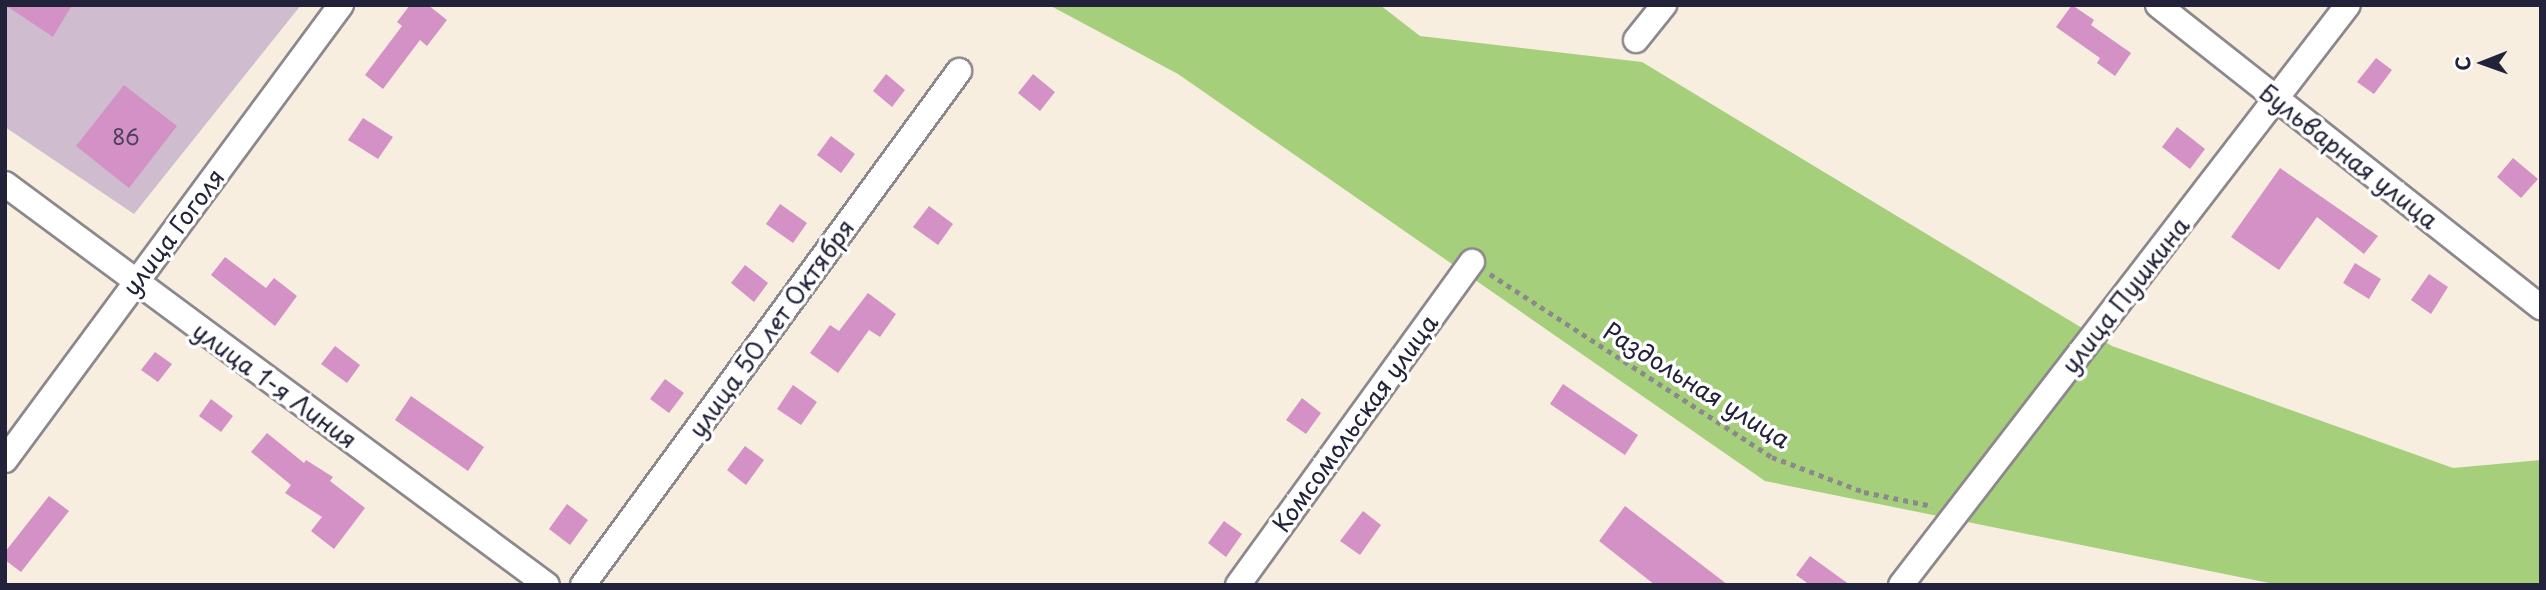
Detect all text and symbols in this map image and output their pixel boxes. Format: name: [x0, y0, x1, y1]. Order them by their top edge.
north arrow: [2448, 28, 2518, 98]
text: С: [2448, 56, 2476, 71]
street label: Бульварная улица: [2254, 77, 2444, 235]
house number: 86: [112, 123, 140, 149]
street label: улица Гоголя: [116, 162, 230, 302]
street label: улица Пушкина: [2055, 210, 2195, 380]
street label: улица 50 лет Октября: [681, 212, 861, 444]
street label: Комсомольская улица: [1266, 308, 1444, 538]
street label: улица 1-я Линия: [187, 316, 363, 454]
street label: Раздольная улица: [1598, 316, 1796, 454]

